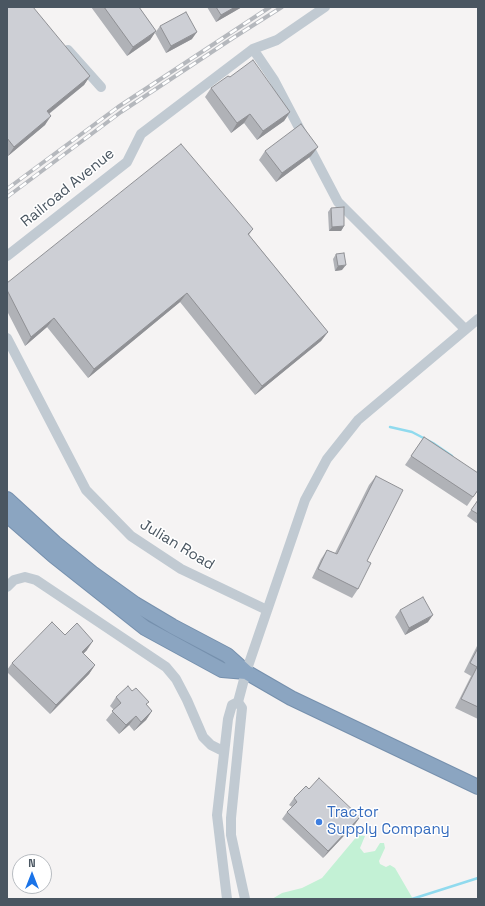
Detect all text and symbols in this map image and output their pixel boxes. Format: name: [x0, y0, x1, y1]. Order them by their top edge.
street label: Railroad Avenue: [18, 145, 118, 231]
street label: Julian Road: [137, 516, 217, 574]
place label: Tractor Supply Company: [327, 804, 450, 839]
marker: Tractor Supply Company: [314, 817, 324, 827]
north arrow: [12, 854, 52, 894]
text: N: [28, 856, 36, 870]

